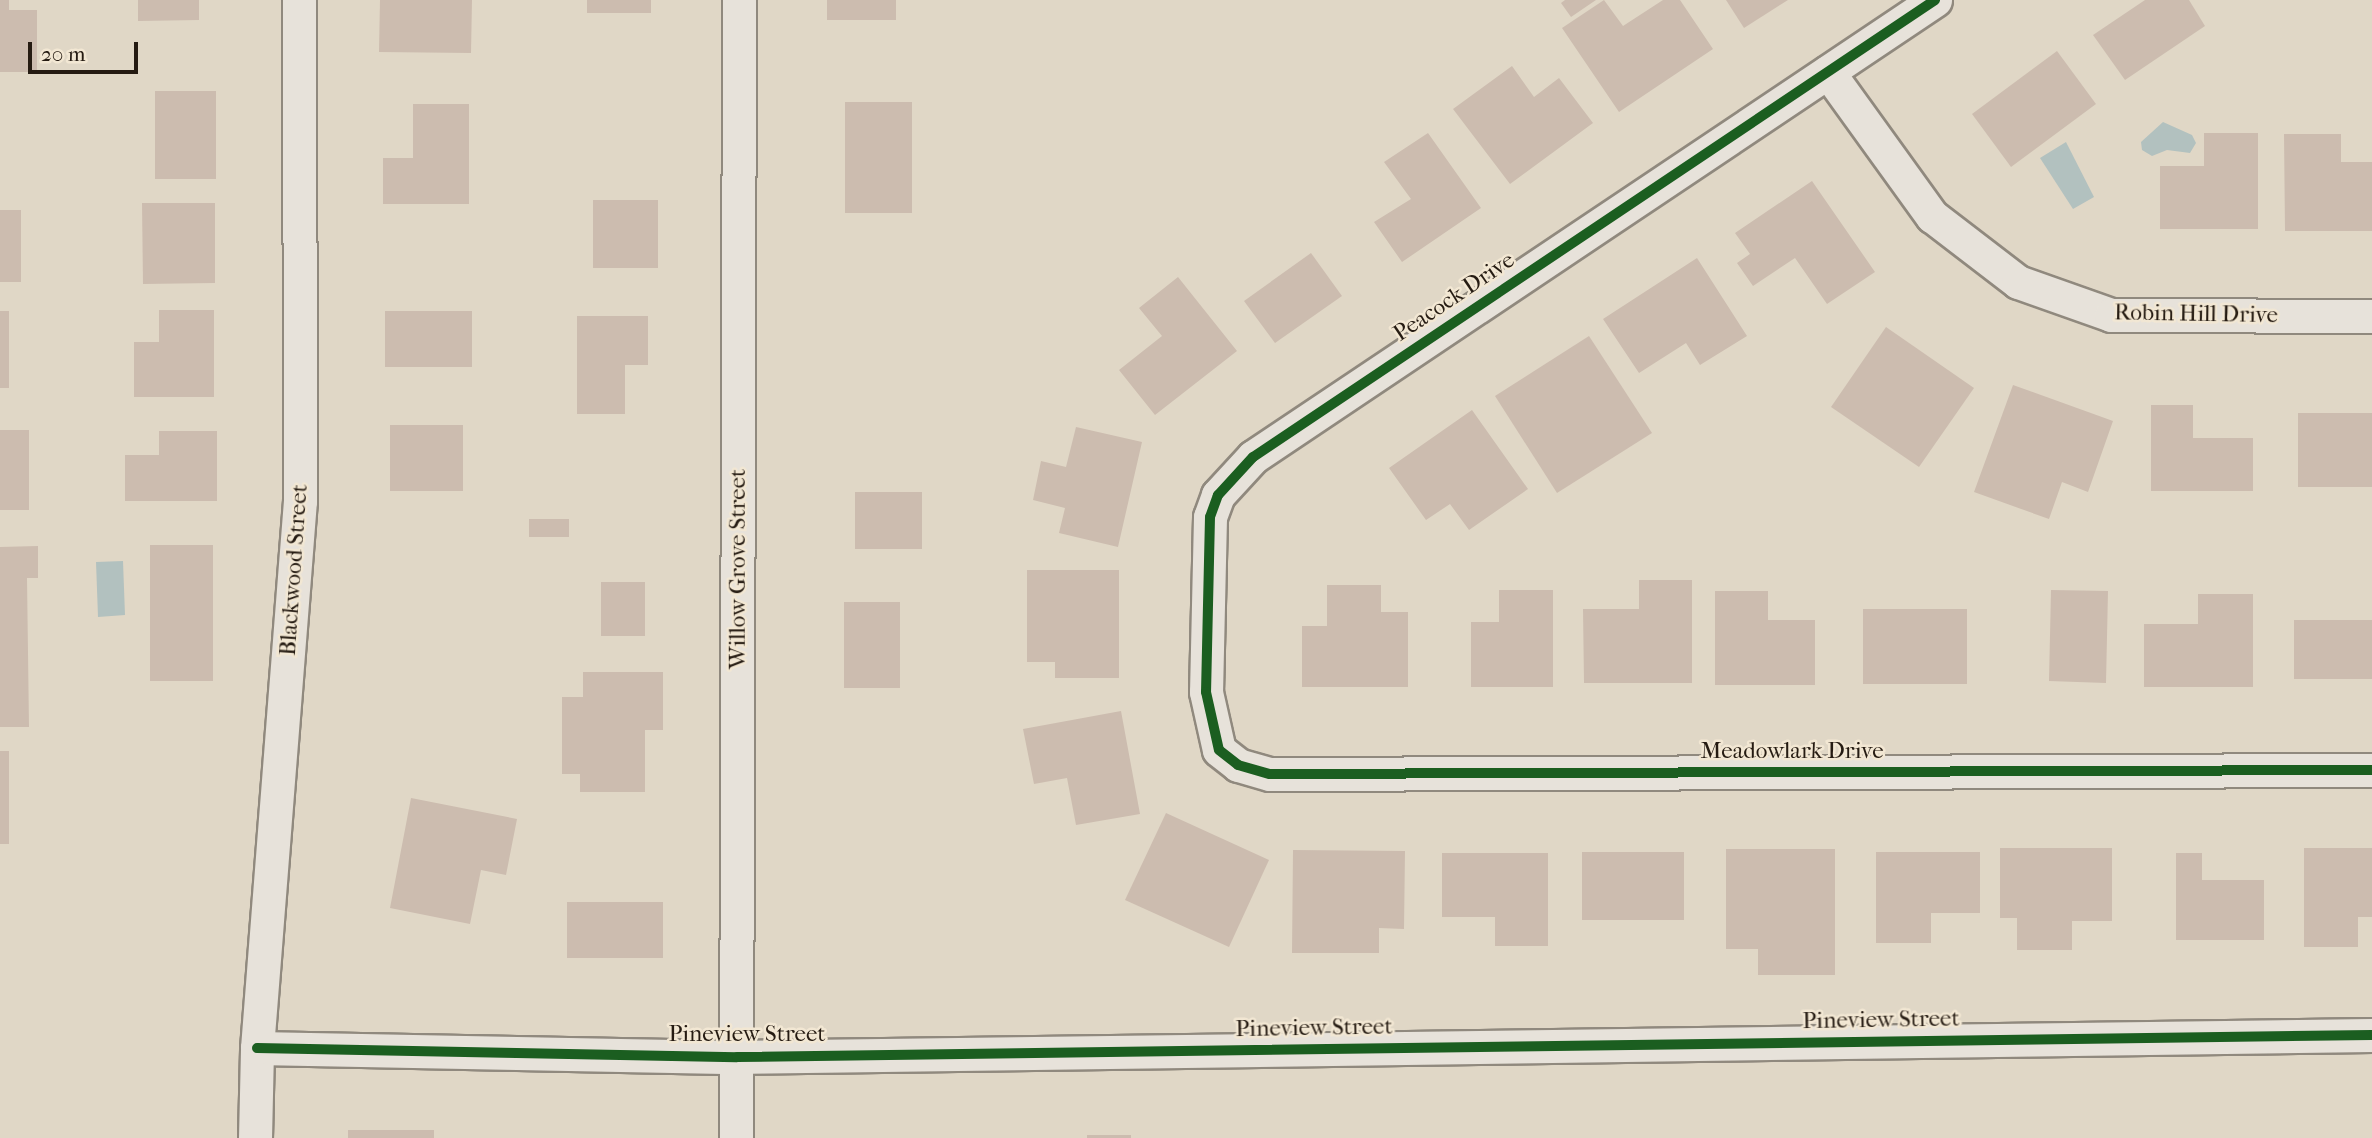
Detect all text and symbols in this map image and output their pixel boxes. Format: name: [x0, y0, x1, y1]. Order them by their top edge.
scale bar: [32, 28, 142, 72]
text: 20 m: [41, 42, 85, 66]
street label: Peacock Drive: [1388, 246, 1520, 348]
street label: Robin Hill Drive: [2114, 299, 2278, 329]
street label: Willow Grove Street: [724, 469, 752, 669]
street label: Blackwood Street: [274, 483, 314, 657]
street label: Meadowlark Drive: [1700, 737, 1884, 765]
street label: Pineview Street: [1802, 1005, 1960, 1035]
street label: Pineview Street: [1235, 1013, 1393, 1043]
street label: Pineview Street: [668, 1020, 826, 1048]

